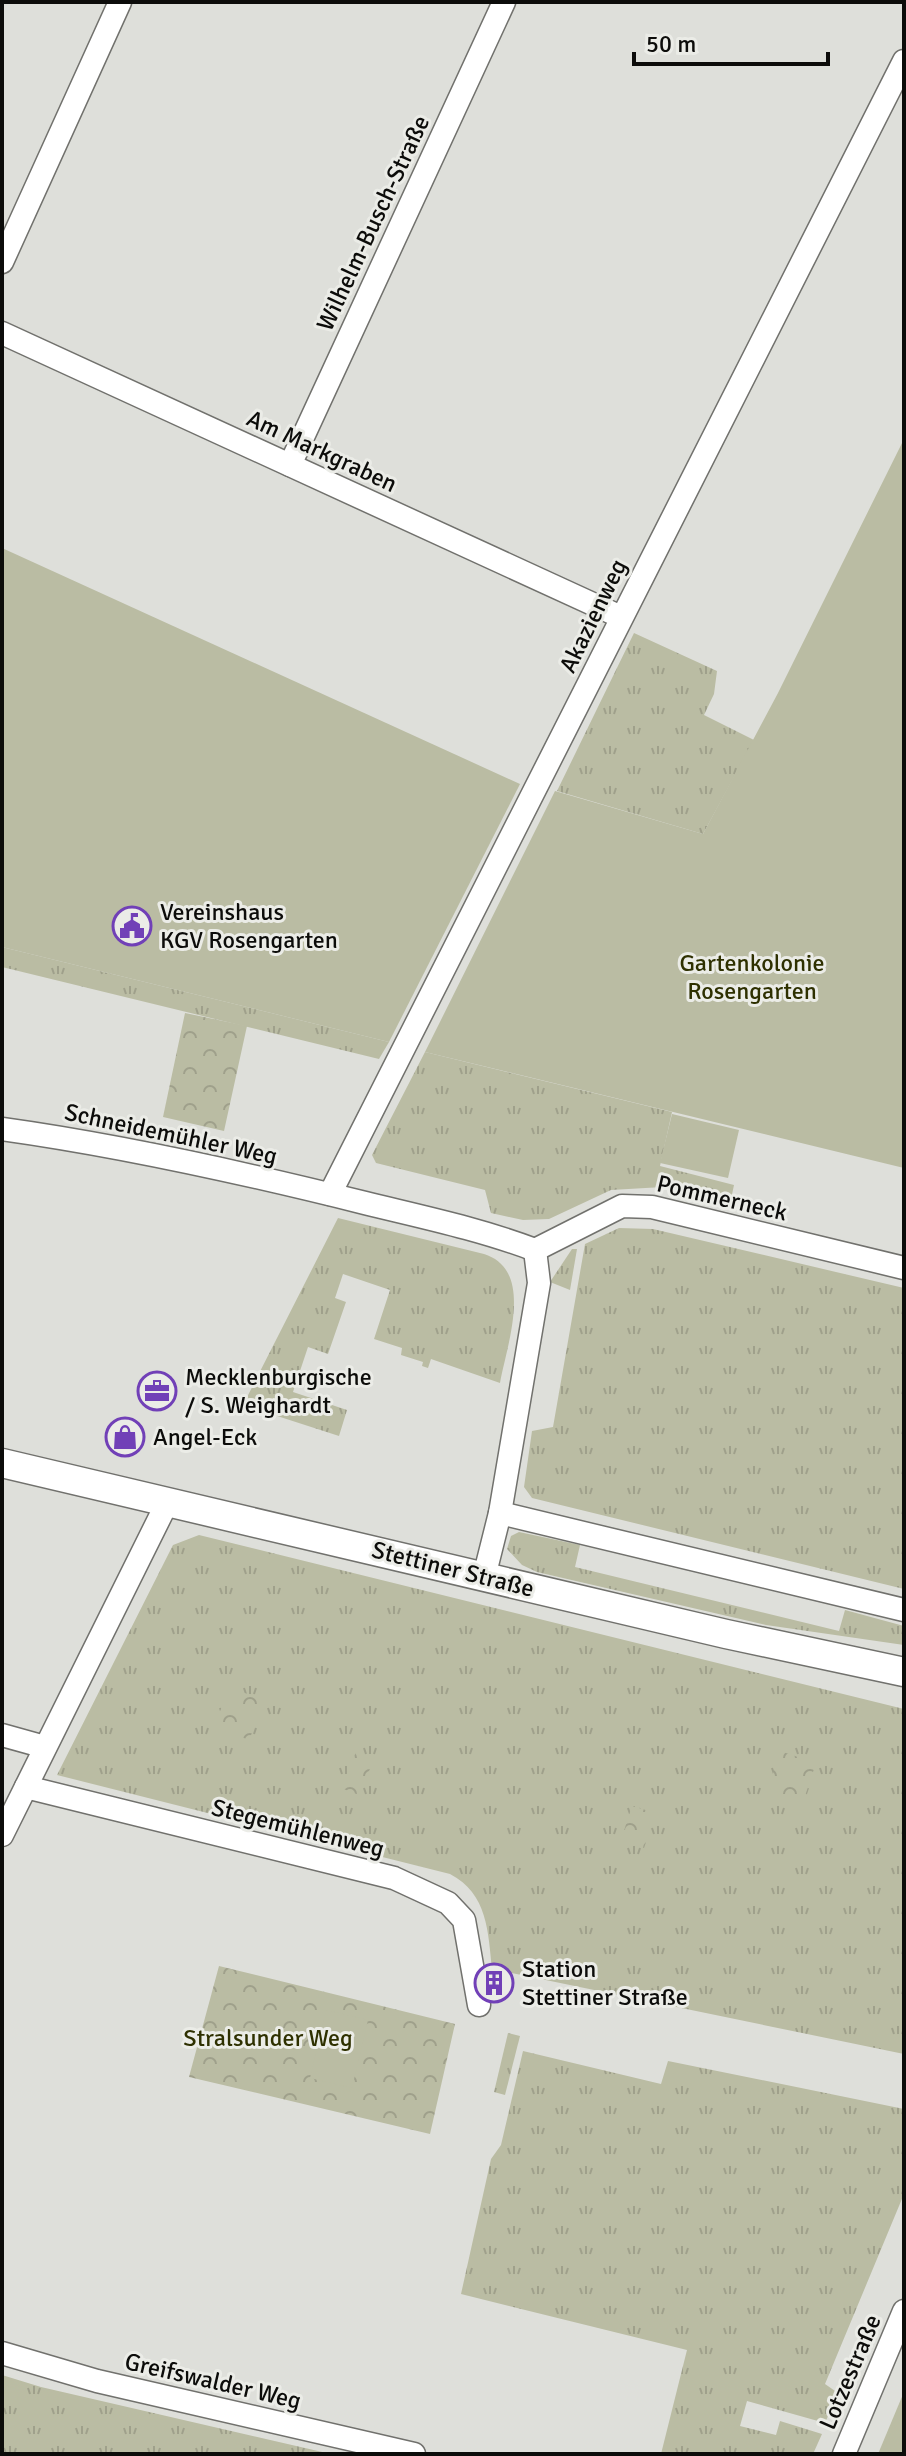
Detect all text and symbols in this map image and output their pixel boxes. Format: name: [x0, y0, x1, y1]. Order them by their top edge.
scale bar: [634, 16, 828, 66]
text: 50 m: [646, 29, 696, 59]
street label: Wilhelm-Busch-Straße: [310, 111, 436, 335]
street label: Am Markgraben: [242, 403, 402, 499]
street label: Akazienweg: [553, 554, 633, 678]
place label: Vereinshaus KGV Rosengarten: [160, 897, 338, 955]
public building icon: Vereinshaus KGV Rosengarten: [111, 905, 153, 947]
park label: Gartenkolonie Rosengarten: [679, 948, 825, 1006]
street label: Schneidemühler Weg: [62, 1097, 280, 1171]
street label: Pommerneck: [654, 1168, 790, 1228]
place label: Mecklenburgische / S. Weighardt: [185, 1362, 372, 1420]
office icon: Mecklenburgische / S. Weighardt: [136, 1370, 178, 1412]
shop icon: Angel-Eck: [104, 1416, 146, 1458]
place label: Angel-Eck: [153, 1422, 257, 1452]
street label: Stettiner Straße: [369, 1534, 537, 1604]
street label: Stegemühlenweg: [209, 1792, 387, 1864]
place label: Station Stettiner Straße: [522, 1954, 688, 2012]
building icon: Station Stettiner Straße: [473, 1962, 515, 2004]
park label: Stralsunder Weg: [183, 2023, 353, 2053]
street label: Lotzestraße: [812, 2310, 888, 2434]
street label: Greifswalder Weg: [122, 2346, 304, 2416]

